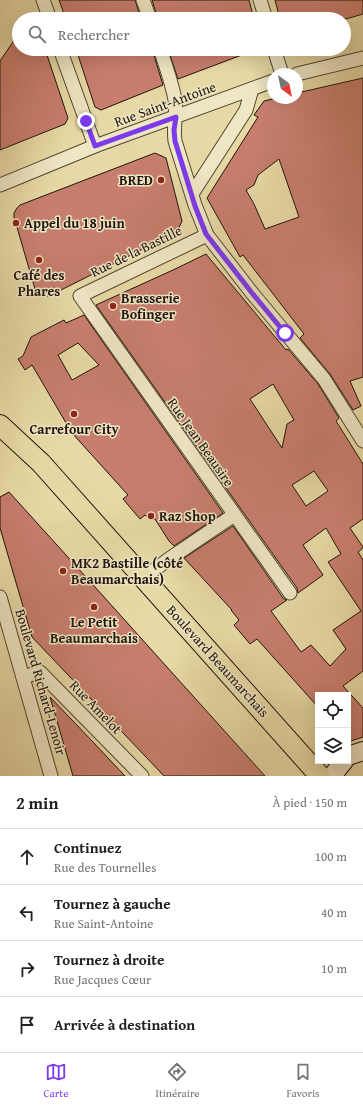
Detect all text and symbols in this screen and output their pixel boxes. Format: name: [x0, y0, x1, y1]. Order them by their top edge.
search box: [12, 12, 351, 56]
icon: search: [26, 23, 48, 45]
text: Rechercher: [58, 24, 130, 45]
north arrow: [267, 68, 303, 104]
street label: Rue Saint-Antoine: [111, 76, 219, 132]
route end: [77, 112, 95, 130]
place label: BRED: [119, 170, 153, 190]
marker: BRED: [156, 175, 166, 185]
place label: Appel du 18 juin: [24, 213, 125, 233]
marker: Appel du 18 juin: [11, 218, 21, 228]
street label: Rue de la Bastille: [87, 220, 185, 282]
marker: Café des Phares: [34, 255, 44, 265]
place label: Café des Phares: [14, 265, 64, 301]
place label: Brasserie Bofinger: [121, 288, 180, 324]
marker: Brasserie Bofinger: [108, 301, 118, 311]
route start: [276, 324, 294, 342]
street label: Rue Jean Beausire: [163, 394, 239, 491]
marker: Carrefour City: [69, 409, 79, 419]
place label: Carrefour City: [29, 419, 119, 439]
place label: Raz Shop: [159, 506, 216, 526]
marker: Raz Shop: [146, 511, 156, 521]
place label: MK2 Bastille (côté Beaumarchais): [71, 553, 183, 589]
marker: MK2 Bastille (côté Beaumarchais): [58, 566, 68, 576]
street label: Boulevard Beaumarchais: [162, 600, 274, 722]
marker: Le Petit Beaumarchais: [89, 602, 99, 612]
street label: Boulevard Richard-Lenoir: [11, 607, 72, 758]
place label: Le Petit Beaumarchais: [50, 612, 138, 648]
street label: Rue Amelot: [65, 676, 127, 738]
map controls: [315, 692, 351, 764]
button: locate: [315, 692, 351, 728]
button: layers: [315, 728, 351, 764]
text: 2 min: [16, 790, 58, 815]
text: À pied · 150 m: [272, 793, 347, 812]
text: Continuez: [54, 837, 122, 858]
icon: ahead: [16, 846, 38, 868]
text: 100 m: [315, 847, 347, 866]
text: Rue des Tournelles: [54, 858, 156, 877]
text: Tournez à gauche: [54, 893, 171, 914]
icon: left: [16, 902, 38, 924]
text: 40 m: [321, 903, 347, 922]
text: Rue Saint-Antoine: [54, 914, 153, 933]
text: Tournez à droite: [54, 949, 164, 970]
icon: right: [16, 958, 38, 980]
text: 10 m: [321, 959, 347, 978]
text: Rue Jacques Cœur: [54, 970, 151, 989]
icon: arrive: [16, 1014, 38, 1036]
text: Arrivée à destination: [54, 1014, 195, 1035]
tab: Carte: [44, 1061, 68, 1101]
tab: Itinéraire: [156, 1061, 199, 1101]
tab: Favoris: [287, 1061, 319, 1101]

